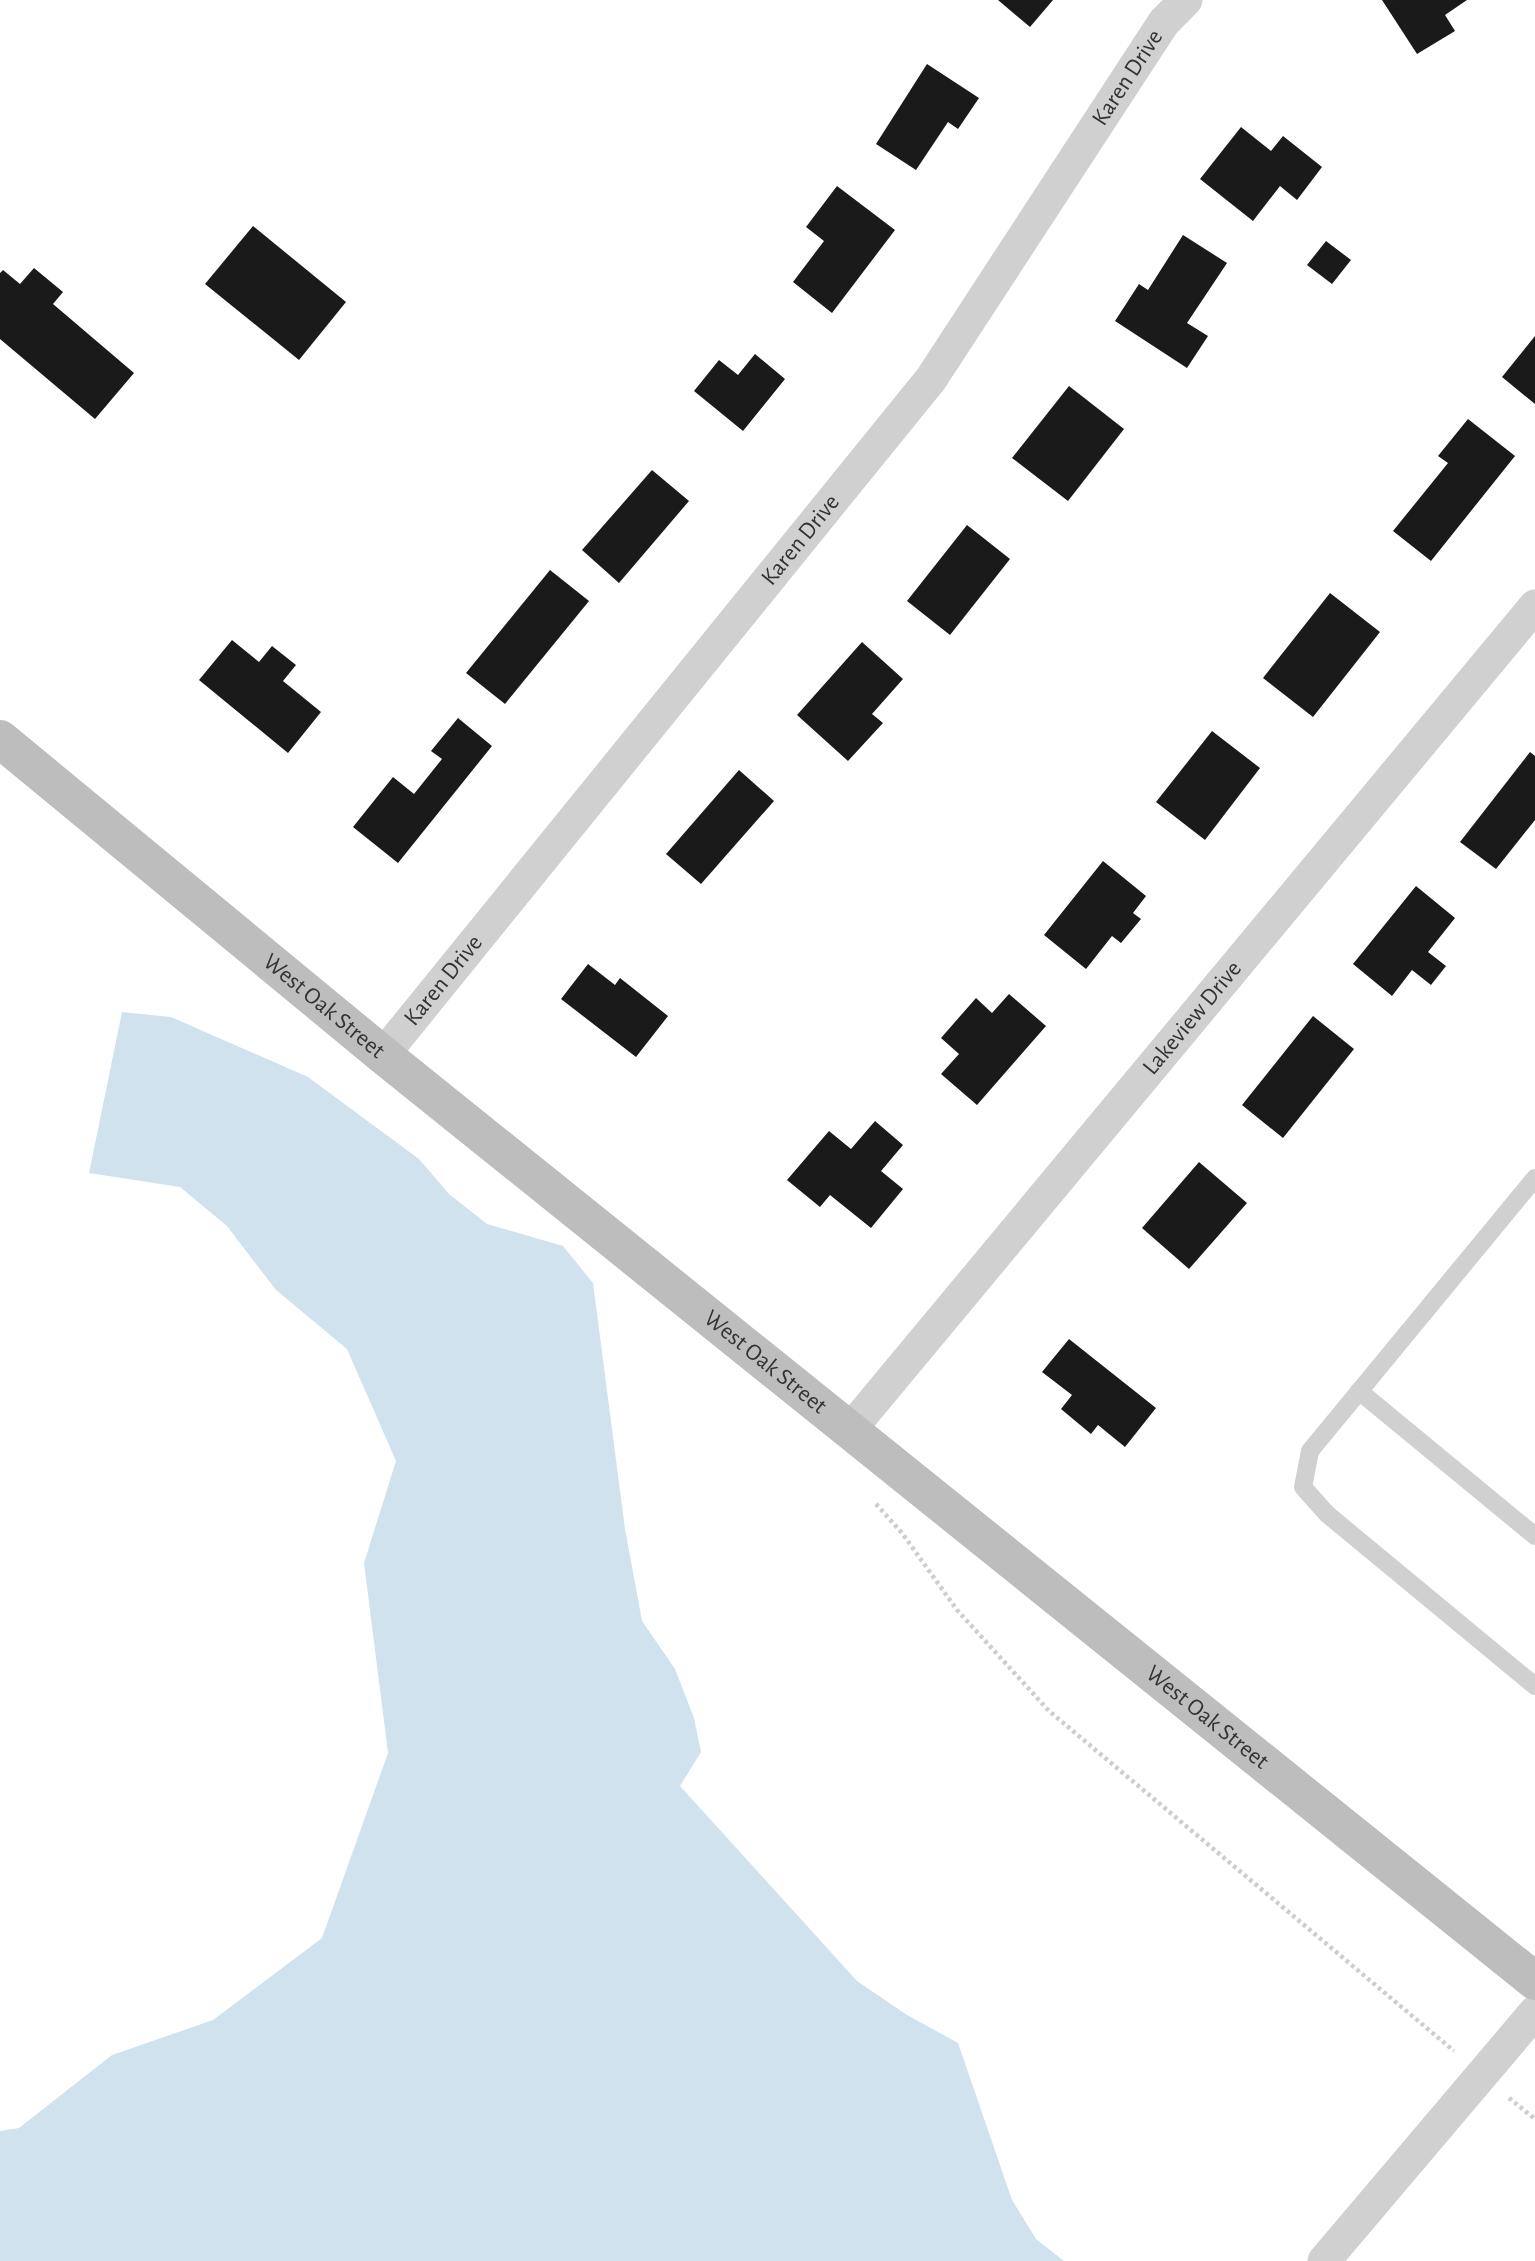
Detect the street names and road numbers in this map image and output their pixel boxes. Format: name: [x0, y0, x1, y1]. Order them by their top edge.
street label: Karen Drive: [1088, 26, 1167, 130]
street label: Karen Drive: [757, 490, 844, 590]
street label: Karen Drive: [400, 931, 487, 1030]
street label: West Oak Street: [259, 949, 390, 1063]
street label: Lakeview Drive: [1138, 957, 1246, 1080]
street label: West Oak Street: [699, 1306, 831, 1419]
street label: West Oak Street: [1141, 1661, 1273, 1774]

